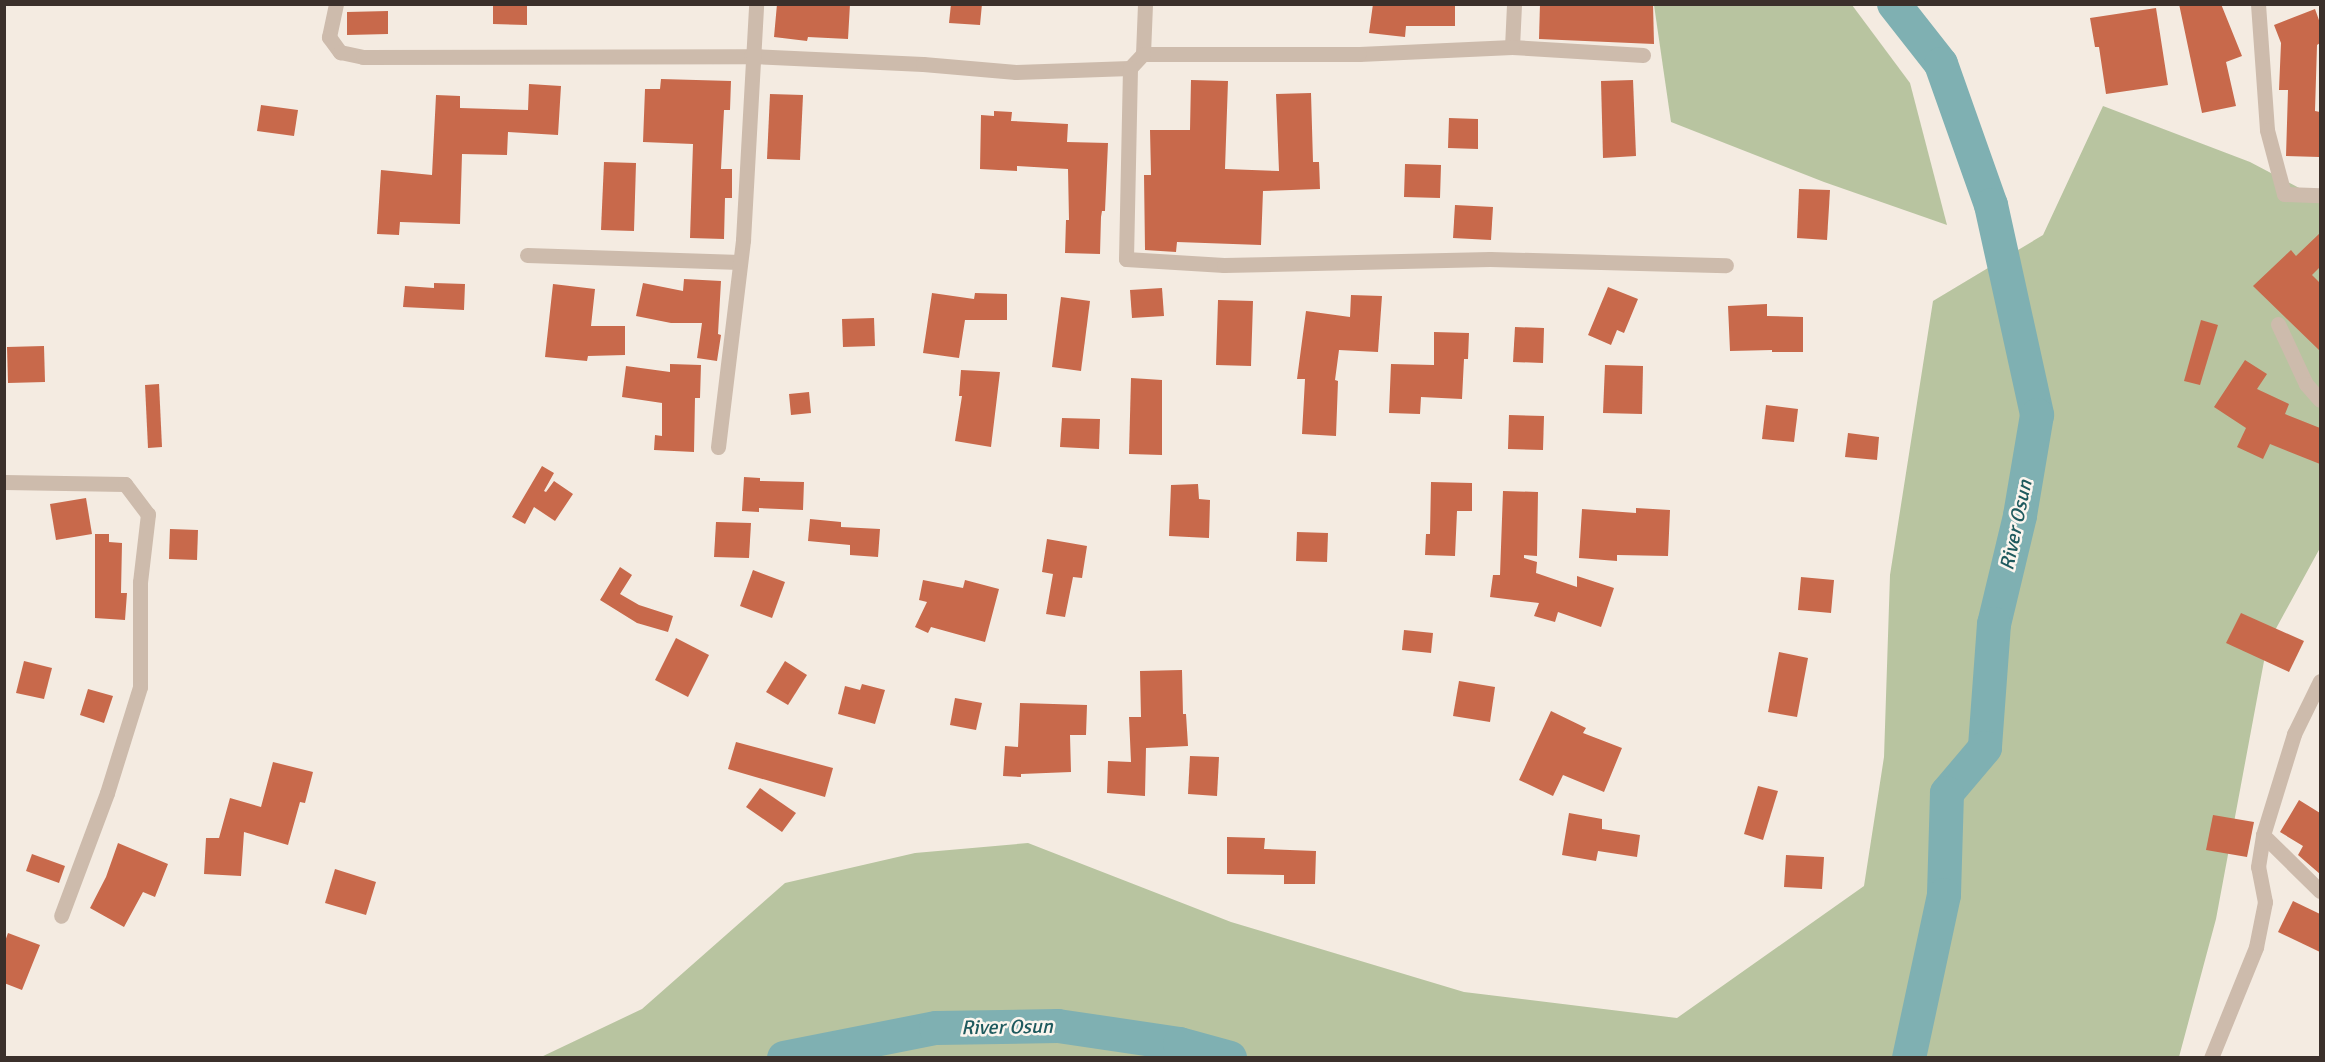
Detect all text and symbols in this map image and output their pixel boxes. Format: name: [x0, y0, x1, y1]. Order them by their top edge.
water label: River Osun: [1995, 478, 2037, 572]
water label: River Osun: [961, 1014, 1053, 1040]

